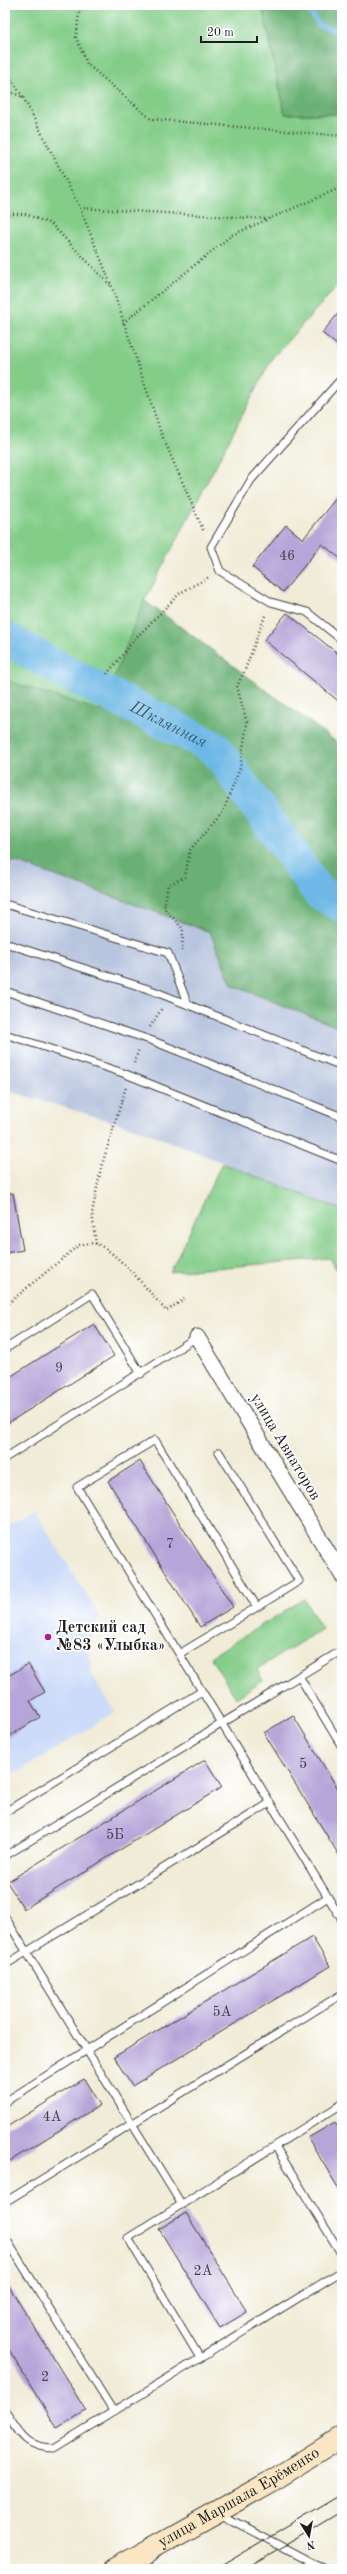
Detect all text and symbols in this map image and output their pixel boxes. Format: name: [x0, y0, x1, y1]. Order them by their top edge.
scale bar: [201, 18, 257, 44]
text: 20 m: [207, 27, 234, 39]
house number: 46: [279, 549, 295, 563]
water label: Шклянная: [126, 697, 210, 751]
house number: 9: [55, 1361, 63, 1375]
street label: улица Авиаторов: [247, 1391, 323, 1503]
house number: 7: [166, 1537, 174, 1551]
place label: Детский сад №83 «Улыбка»: [56, 1620, 166, 1654]
marker: Детский сад №83 «Улыбка»: [43, 1632, 53, 1642]
house number: 5: [299, 1757, 307, 1771]
house number: 5Б: [106, 1828, 124, 1842]
house number: 5А: [213, 2005, 232, 2019]
house number: 4А: [43, 2110, 62, 2124]
house number: 2А: [194, 2264, 213, 2278]
house number: 2: [41, 2370, 49, 2384]
street label: улица Маршала Ерёменко: [156, 2445, 323, 2551]
north arrow: [289, 2516, 329, 2556]
text: N: [305, 2538, 316, 2551]

